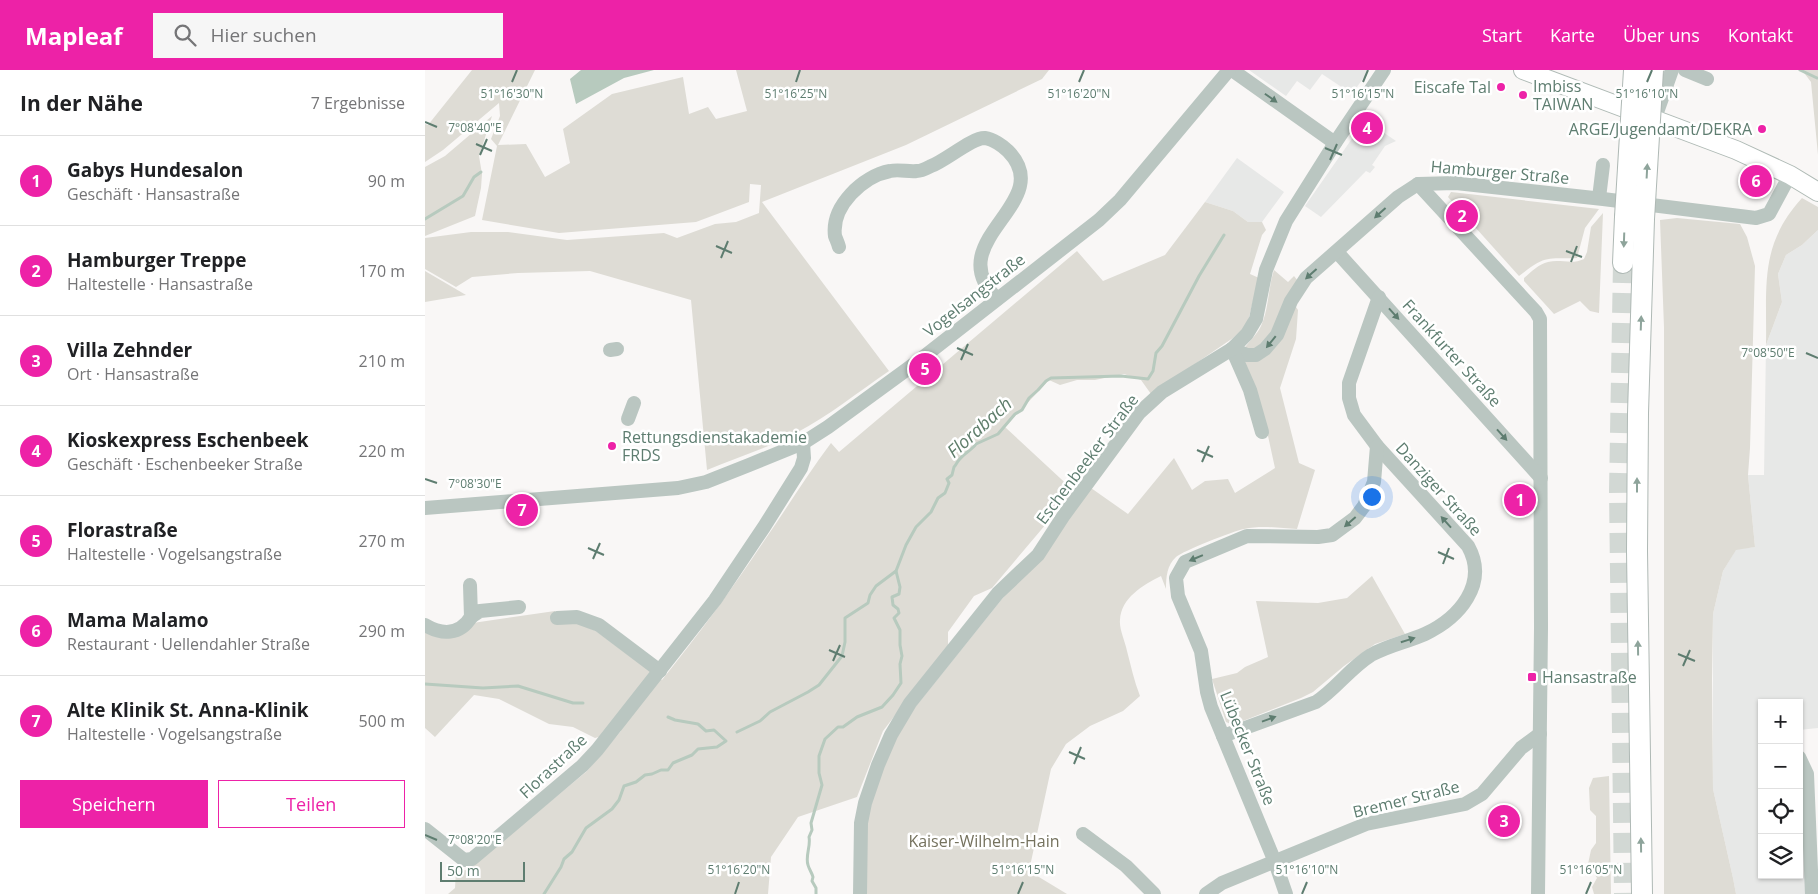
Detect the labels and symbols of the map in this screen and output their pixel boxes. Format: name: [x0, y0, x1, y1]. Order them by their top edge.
place label: Imbiss TAIWAN: [1533, 75, 1593, 115]
place label: Eiscafe Tal: [1414, 76, 1491, 98]
marker: Eiscafe Tal: [1495, 81, 1507, 93]
text: 51°16'30"N: [481, 85, 543, 102]
text: 51°16'25"N: [765, 85, 827, 102]
text: 51°16'20"N: [1048, 85, 1110, 102]
text: 51°16'15"N: [1332, 85, 1394, 102]
text: 51°16'10"N: [1616, 85, 1678, 102]
marker: Imbiss TAIWAN: [1517, 89, 1529, 101]
one-way arrow: [1265, 93, 1278, 103]
pin: 4: [1351, 109, 1383, 147]
place label: ARGE/Jugendamt/DEKRA: [1569, 118, 1753, 140]
text: 7°08'40"E: [448, 119, 502, 136]
marker: ARGE/Jugendamt/DEKRA: [1756, 123, 1768, 135]
street label: Hamburger Straße: [1430, 155, 1570, 189]
one-way arrow: [1644, 162, 1652, 178]
pin: 6: [1740, 162, 1772, 200]
pin: 2: [1446, 197, 1478, 235]
one-way arrow: [1374, 207, 1386, 219]
one-way arrow: [1620, 232, 1628, 248]
street label: Vogelsangstraße: [919, 248, 1029, 342]
one-way arrow: [1305, 268, 1317, 280]
street label: Frankfurter Straße: [1398, 294, 1506, 412]
one-way arrow: [1388, 307, 1399, 320]
one-way arrow: [1637, 315, 1645, 331]
one-way arrow: [1266, 335, 1277, 348]
text: 7°08'50"E: [1741, 344, 1795, 361]
pin: 5: [909, 350, 941, 388]
street label: Eschenbeeker Straße: [1031, 389, 1143, 529]
water label: Florabach: [941, 391, 1017, 463]
place label: Rettungsdienstakademie FRDS: [622, 426, 807, 466]
one-way arrow: [1496, 428, 1508, 440]
street label: Danziger Straße: [1391, 437, 1487, 541]
marker: Rettungsdienstakademie FRDS: [606, 440, 618, 452]
text: 7°08'30"E: [448, 475, 502, 492]
one-way arrow: [1633, 477, 1641, 493]
pin: 1: [1504, 481, 1536, 519]
your location: [1359, 484, 1385, 510]
pin: 7: [506, 491, 538, 529]
one-way arrow: [1344, 516, 1356, 528]
one-way arrow: [1440, 516, 1452, 528]
one-way arrow: [1189, 554, 1203, 562]
one-way arrow: [1400, 635, 1415, 643]
one-way arrow: [1634, 640, 1642, 656]
place label: Hansastraße: [1542, 666, 1637, 688]
marker: Hansastraße: [1526, 671, 1538, 683]
street label: Lübecker Straße: [1215, 688, 1281, 808]
one-way arrow: [1262, 715, 1277, 723]
street label: Florastraße: [514, 729, 592, 803]
street label: Bremer Straße: [1350, 775, 1462, 823]
pin: 3: [1488, 802, 1520, 840]
park label: Kaiser-Wilhelm-Hain: [908, 830, 1060, 852]
text: 7°08'20"E: [448, 831, 502, 848]
one-way arrow: [1637, 837, 1645, 853]
scale bar: [440, 859, 525, 882]
text: 51°16'20"N: [708, 861, 770, 878]
text: 51°16'15"N: [992, 861, 1054, 878]
text: 51°16'10"N: [1276, 861, 1338, 878]
text: 51°16'05"N: [1560, 861, 1622, 878]

